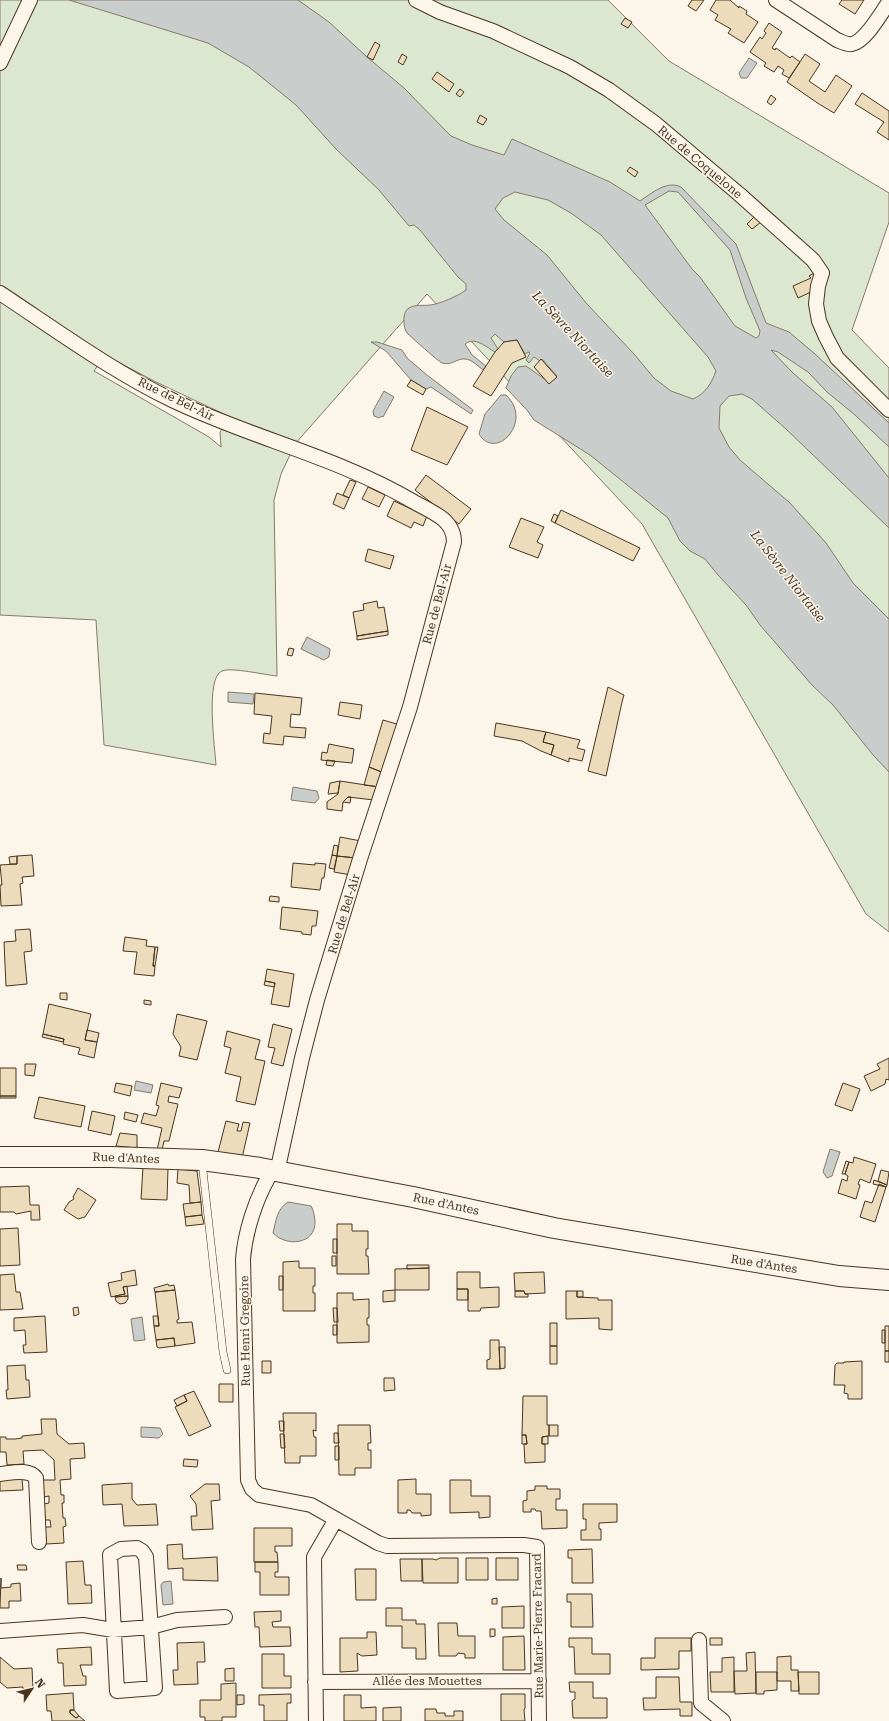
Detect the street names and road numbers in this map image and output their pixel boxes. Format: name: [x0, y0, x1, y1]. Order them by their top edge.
street label: Rue de Coquelone: [655, 123, 745, 202]
street label: Rue de Bel-Air: [136, 375, 216, 423]
street label: Rue de Bel-Air: [420, 562, 454, 646]
street label: Rue de Bel-Air: [325, 872, 363, 956]
street label: Rue d'Antes: [92, 1150, 160, 1166]
street label: Rue d'Antes: [412, 1190, 481, 1218]
street label: Rue d'Antes: [730, 1252, 799, 1276]
street label: Rue Henri Gregoire: [237, 1275, 253, 1387]
street label: Rue Marie-Pierre Fracard: [530, 1553, 546, 1699]
street label: Allée des Mouettes: [372, 1674, 482, 1688]

